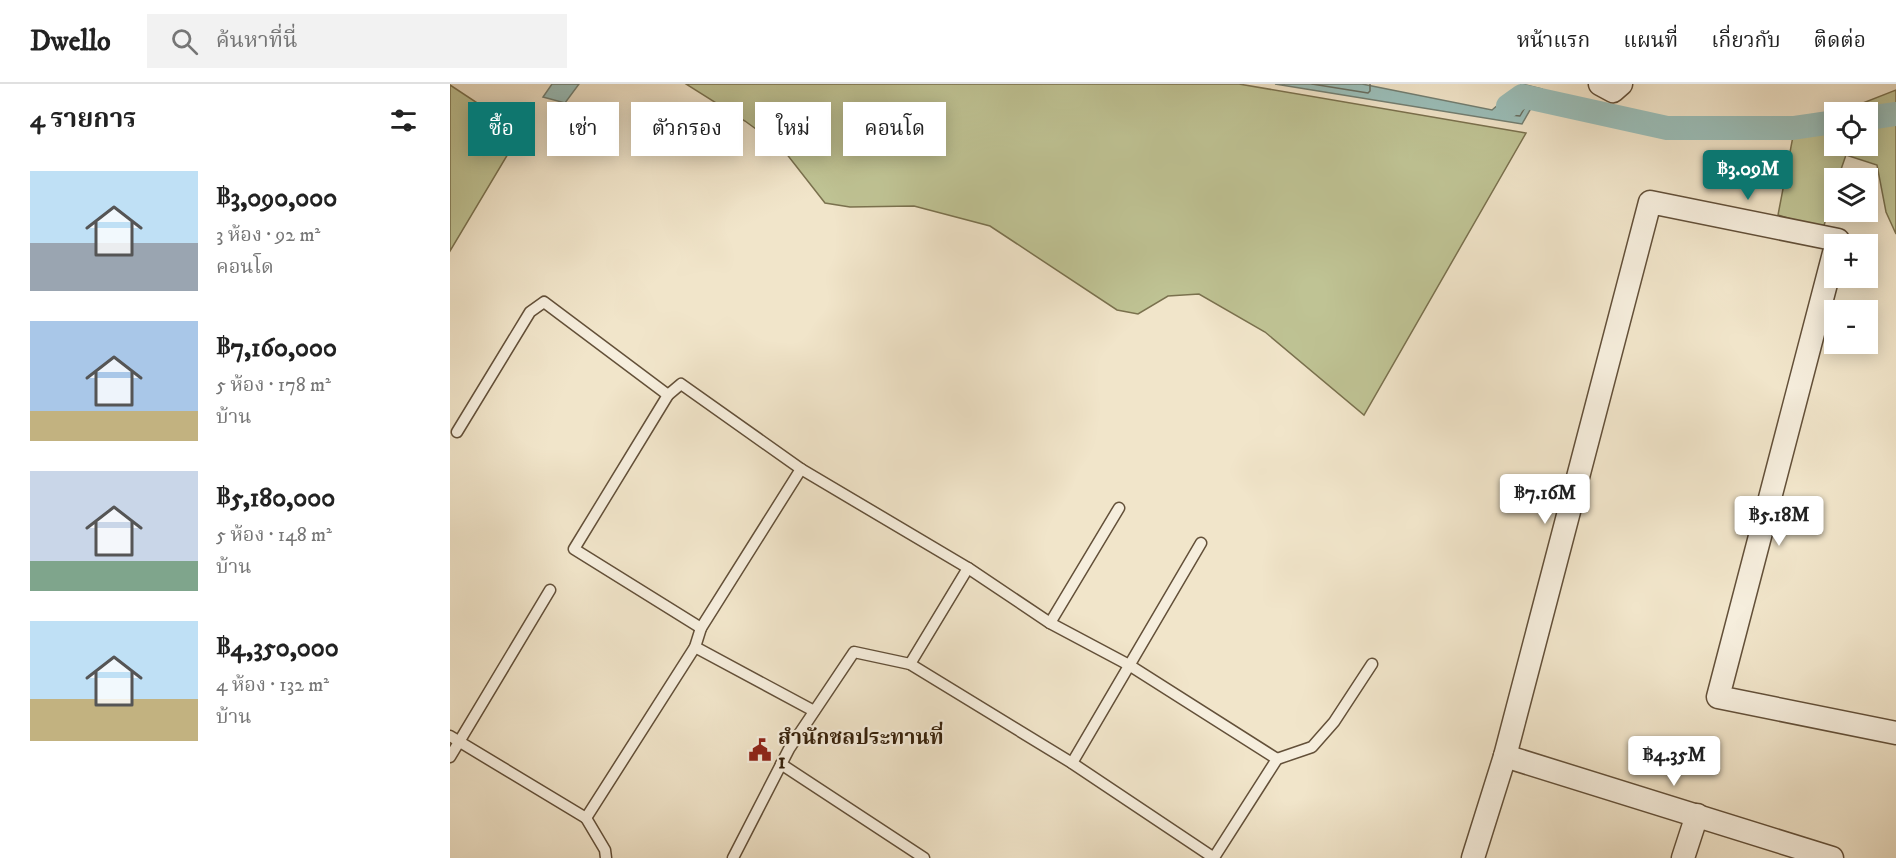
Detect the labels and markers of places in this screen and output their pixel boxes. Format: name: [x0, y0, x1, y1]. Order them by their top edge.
pin: ฿3.09M: [1699, 150, 1797, 201]
pin: ฿7.16M: [1496, 474, 1594, 525]
pin: ฿5.18M: [1730, 496, 1828, 547]
place label: สำนักชลประทานที่ 1: [778, 721, 944, 775]
pin: ฿4.35M: [1625, 736, 1723, 787]
public building icon: สำนักชลประทานที่ 1: [747, 737, 773, 763]

